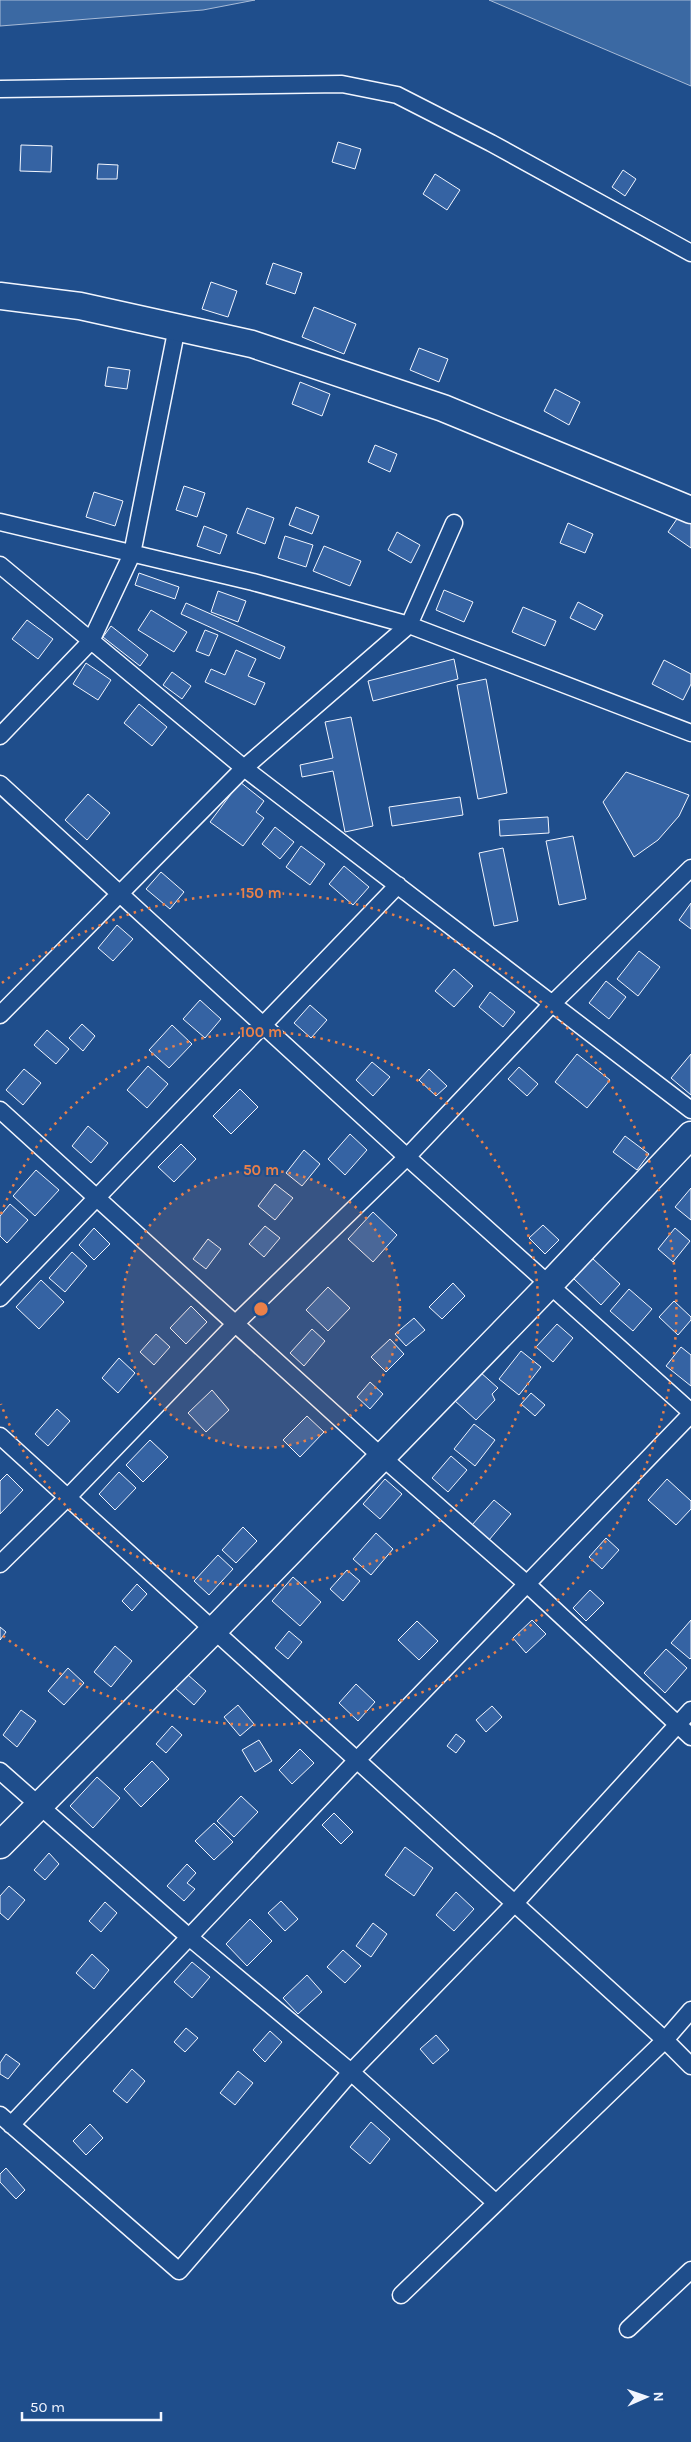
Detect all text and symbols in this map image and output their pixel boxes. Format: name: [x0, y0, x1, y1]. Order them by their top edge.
text: 150 m: [240, 884, 282, 902]
text: 100 m: [240, 1023, 282, 1041]
text: 50 m: [243, 1161, 279, 1179]
centre of rings: [252, 1300, 270, 1318]
north arrow: [621, 2372, 671, 2422]
scale bar: [22, 2390, 161, 2422]
text: N: [650, 2391, 667, 2402]
text: 50 m: [30, 2398, 65, 2416]

